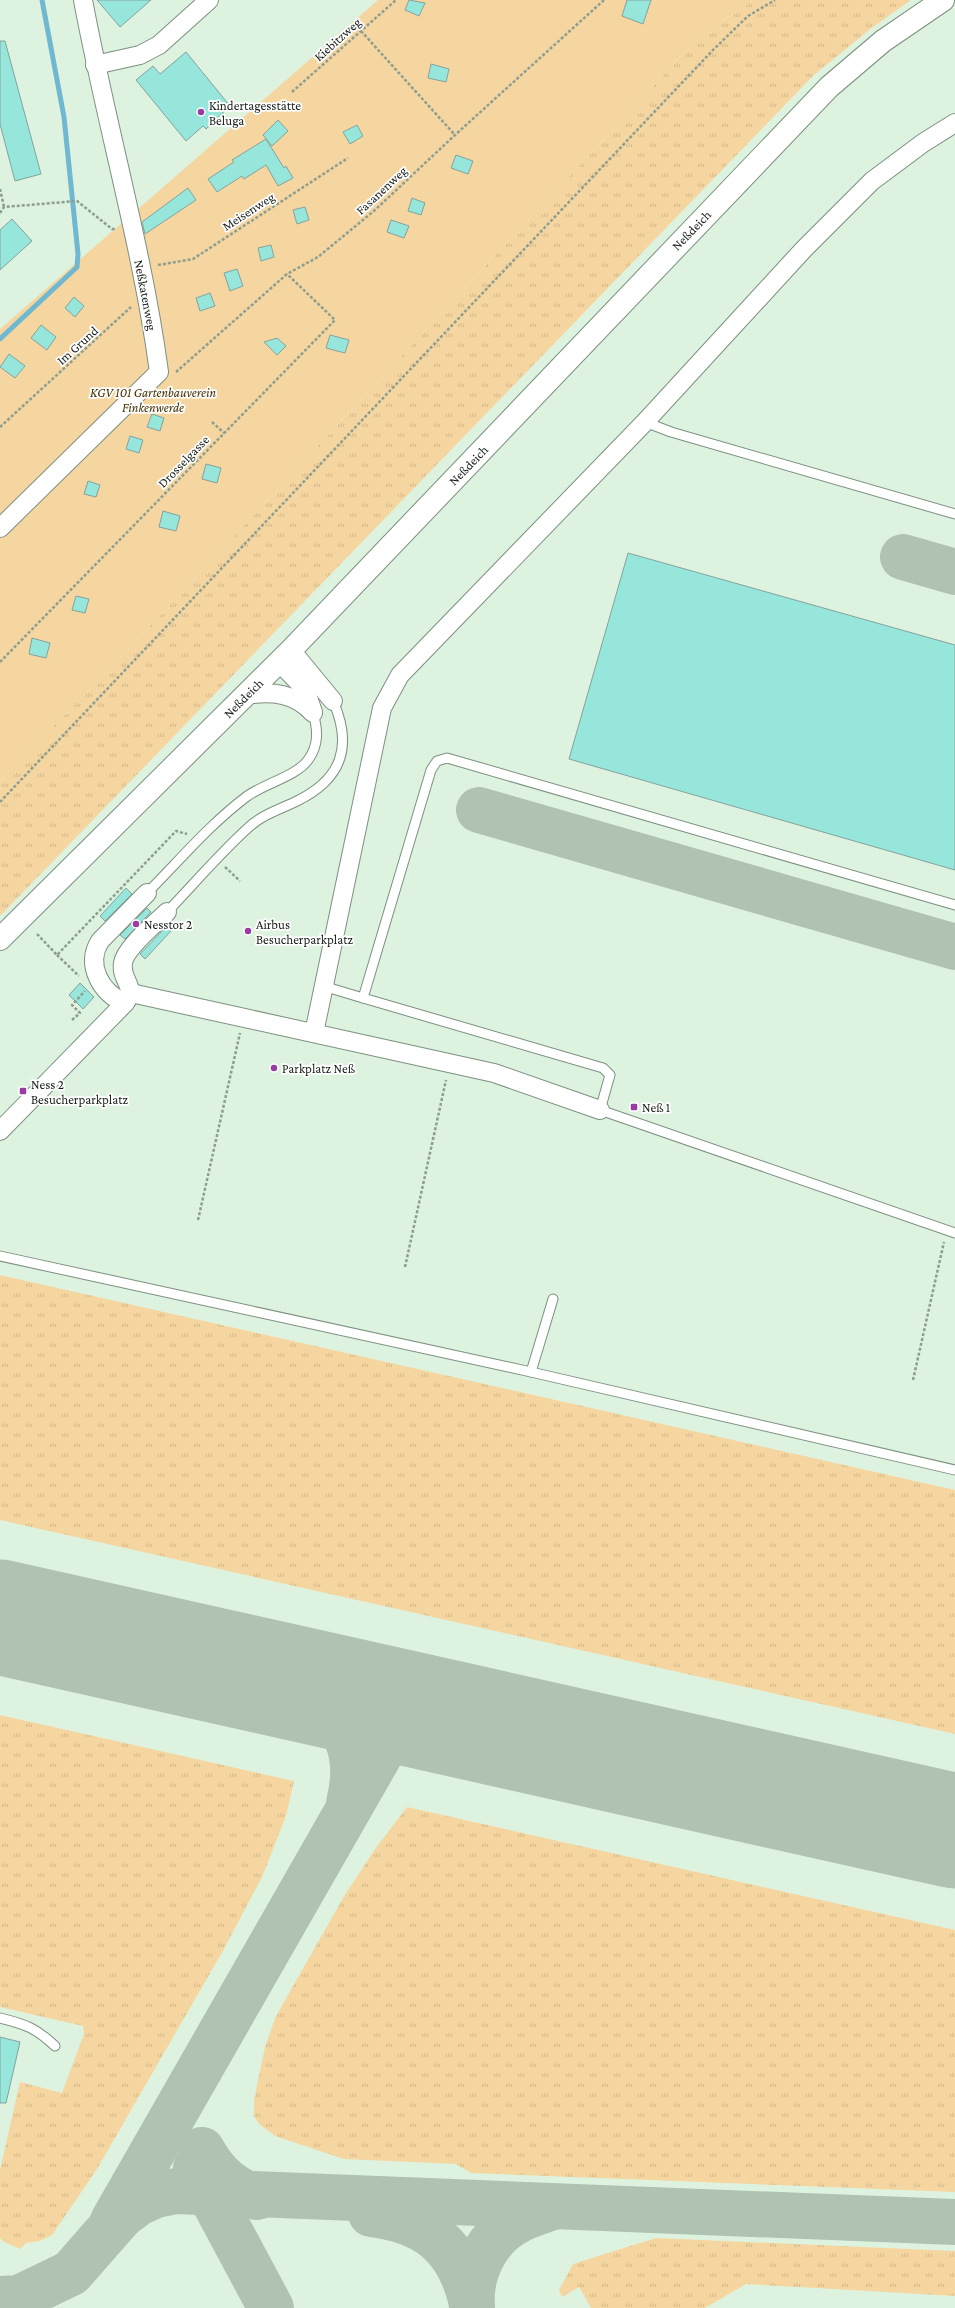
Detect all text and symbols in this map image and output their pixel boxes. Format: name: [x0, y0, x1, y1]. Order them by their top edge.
street label: Kiebitzweg: [311, 14, 364, 64]
place label: Kindertagesstätte Beluga: [209, 98, 301, 128]
marker: Kindertagesstätte Beluga: [196, 107, 206, 117]
street label: Fasanenweg: [353, 162, 411, 218]
street label: Meisenweg: [219, 189, 278, 234]
street label: Neßdeich: [669, 207, 714, 253]
street label: Neßkatenweg: [131, 258, 160, 333]
street label: Im Grund: [54, 323, 101, 368]
park label: KGV 101 Gartenbauverein Finkenwerde: [90, 385, 216, 415]
street label: Drosselgasse: [155, 432, 212, 491]
street label: Neßdeich: [446, 442, 491, 488]
street label: Neßdeich: [220, 675, 266, 721]
place label: Nesstor 2: [144, 917, 192, 932]
place label: Airbus Besucherparkplatz: [256, 917, 354, 947]
marker: Nesstor 2: [131, 919, 141, 929]
marker: Airbus Besucherparkplatz: [243, 926, 253, 936]
place label: Parkplatz Neß: [282, 1061, 356, 1076]
marker: Parkplatz Neß: [269, 1063, 279, 1073]
place label: Ness 2 Besucherparkplatz: [31, 1077, 129, 1107]
marker: Ness 2 Besucherparkplatz: [18, 1086, 28, 1096]
place label: Neß 1: [642, 1100, 670, 1115]
marker: Neß 1: [629, 1102, 639, 1112]

